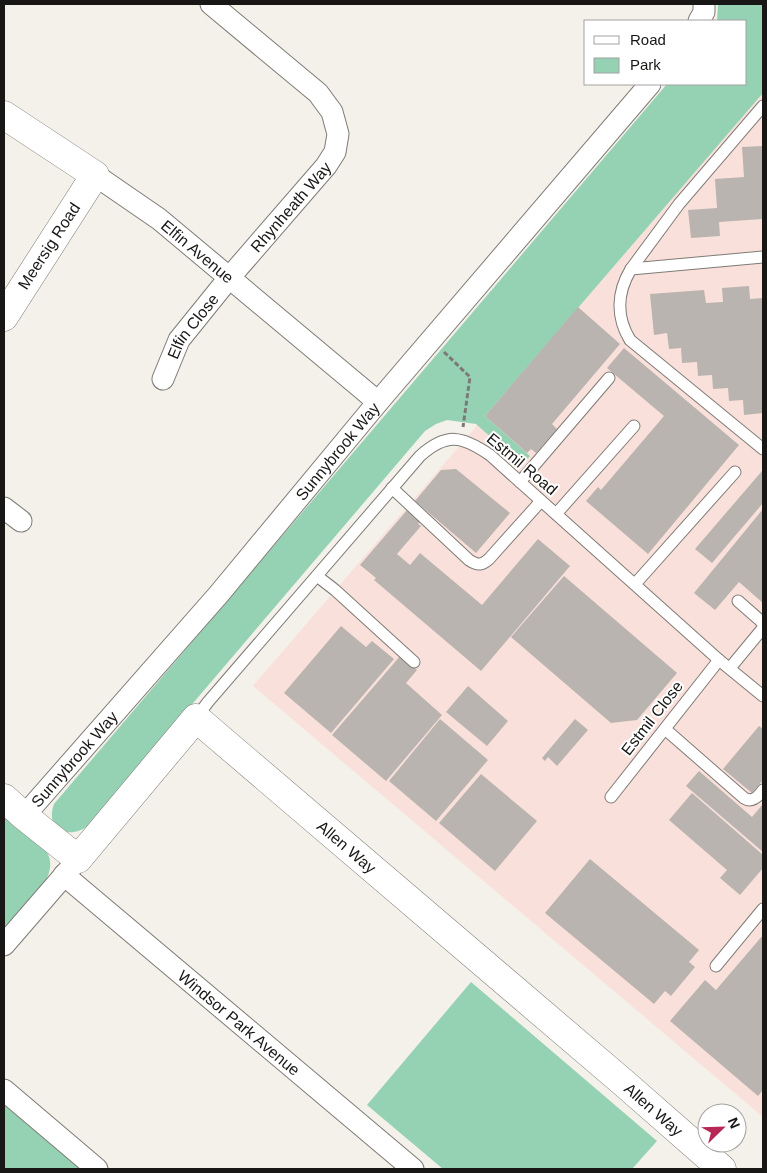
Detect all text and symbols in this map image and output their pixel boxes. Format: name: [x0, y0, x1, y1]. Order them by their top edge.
legend: [584, 20, 747, 85]
text: Road: [630, 31, 666, 48]
text: Park: [630, 56, 661, 73]
street label: Rhynheath Way: [247, 158, 334, 255]
street label: Meersig Road: [15, 200, 83, 292]
street label: Elfin Avenue: [158, 216, 237, 286]
street label: Elfin Close: [164, 290, 222, 361]
street label: Sunnybrook Way: [292, 399, 383, 503]
street label: Estmil Road: [484, 430, 560, 498]
street label: Estmil Close: [618, 678, 686, 758]
street label: Sunnybrook Way: [28, 708, 121, 810]
street label: Allen Way: [314, 817, 379, 876]
street label: Windsor Park Avenue: [175, 967, 303, 1079]
street label: Allen Way: [621, 1079, 686, 1139]
north arrow: [697, 1103, 747, 1153]
text: N: [725, 1115, 743, 1131]

